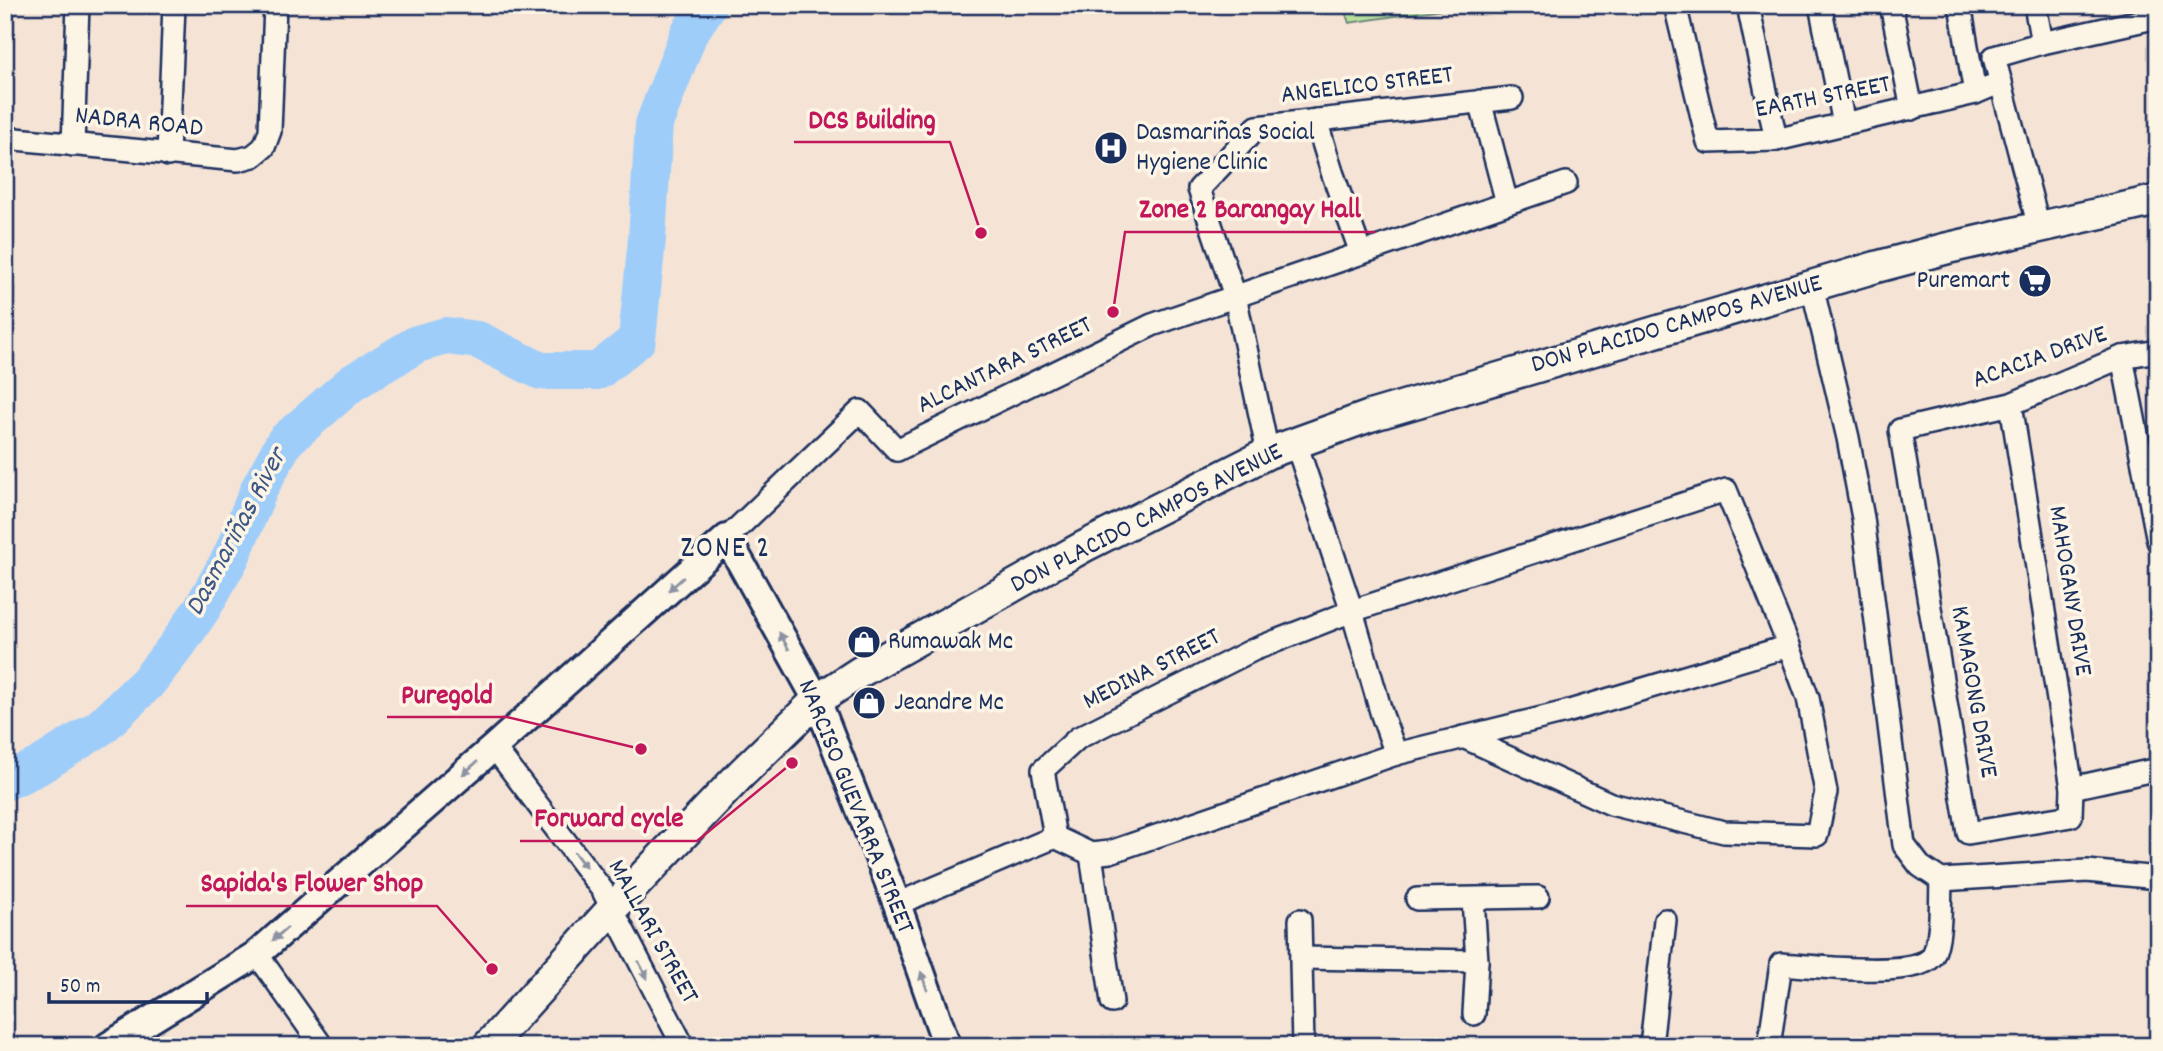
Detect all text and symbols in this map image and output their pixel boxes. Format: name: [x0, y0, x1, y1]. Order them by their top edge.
street label: ANGELICO STREET: [1279, 57, 1456, 115]
street label: EARTH STREET: [1752, 67, 1894, 129]
callout: DCS Building: [794, 93, 950, 142]
street label: NADRA ROAD: [73, 98, 205, 148]
text: DCS Building: [808, 103, 936, 143]
place label: Dasmariñas Social Hygiene Clinic: [1136, 115, 1315, 182]
hospital icon: Dasmariñas Social Hygiene Clinic: [1092, 129, 1130, 167]
callout: Zone 2 Barangay Hall: [1125, 183, 1375, 232]
text: Zone 2 Barangay Hall: [1139, 192, 1361, 232]
supermarket icon: Puremart: [2016, 262, 2054, 300]
place label: Puremart: [1917, 263, 2010, 300]
street label: DON PLACIDO CAMPOS AVENUE: [1527, 266, 1827, 384]
street label: ALCANTARA STREET: [911, 307, 1099, 424]
street label: ACACIA DRIVE: [1968, 316, 2113, 399]
street label: DON PLACIDO CAMPOS AVENUE: [1004, 434, 1290, 604]
water label: Dasmariñas River: [177, 439, 301, 624]
street label: MAHOGANY DRIVE: [2037, 503, 2101, 679]
district label: ZONE 2: [681, 529, 771, 572]
one-way arrow: [668, 576, 685, 591]
street label: KAMAGONG DRIVE: [1940, 603, 2006, 781]
street label: MEDINA STREET: [1077, 619, 1228, 721]
shop icon: Rumawak Mc: [845, 623, 883, 661]
place label: Rumawak Mc: [888, 624, 1013, 661]
one-way arrow: [778, 631, 790, 650]
callout: Puregold: [387, 668, 507, 717]
street label: NARCISO GUEVARRA STREET: [787, 674, 923, 940]
text: Puregold: [401, 678, 493, 718]
shop icon: Jeandre Mc: [850, 684, 888, 722]
place label: Jeandre Mc: [894, 685, 1004, 722]
one-way arrow: [461, 760, 479, 776]
callout: Forward cycle: [520, 792, 697, 841]
text: Forward cycle: [534, 801, 684, 841]
one-way arrow: [572, 851, 586, 869]
street label: MALLARI STREET: [597, 853, 707, 1012]
callout: Sapida's Flower Shop: [186, 857, 437, 906]
text: Sapida's Flower Shop: [201, 866, 423, 906]
one-way arrow: [272, 926, 289, 941]
scale bar: [49, 960, 206, 1004]
one-way arrow: [638, 960, 649, 980]
one-way arrow: [918, 971, 929, 992]
text: 50 m: [60, 973, 100, 1003]

